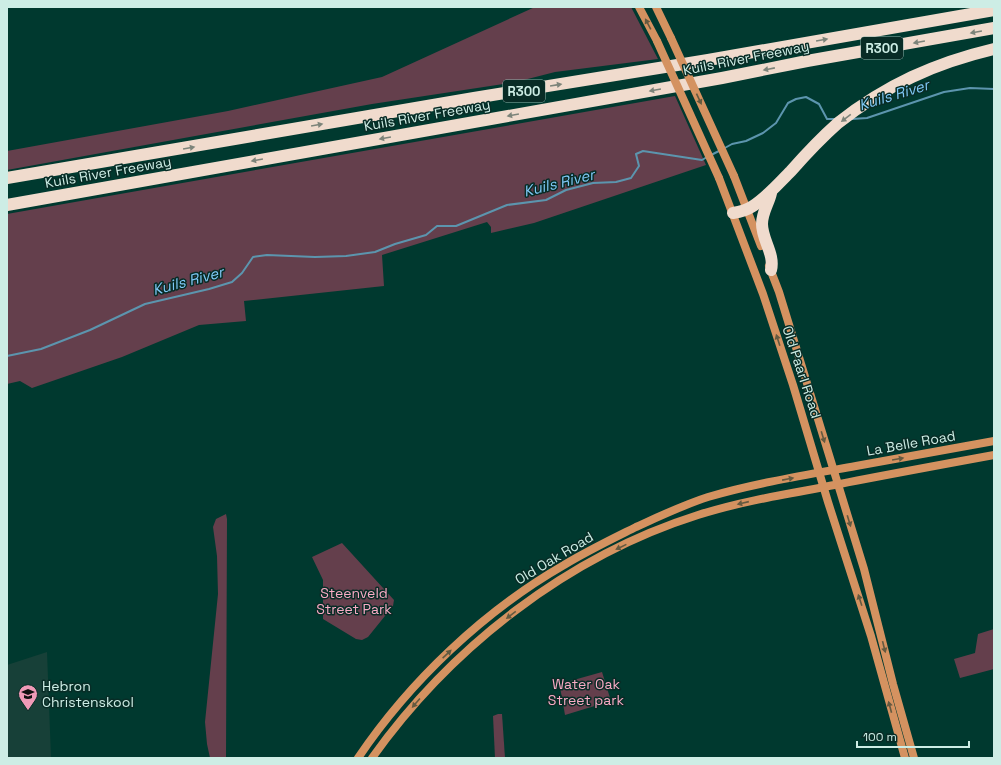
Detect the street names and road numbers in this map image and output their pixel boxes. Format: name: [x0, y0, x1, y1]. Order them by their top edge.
street label: Kuils River Freeway: [681, 37, 811, 79]
road number: R300: [861, 37, 903, 59]
road number: R300: [503, 80, 545, 102]
street label: Kuils River Freeway: [362, 95, 492, 135]
street label: Kuils River Freeway: [43, 152, 173, 192]
street label: Old Paarl Road: [779, 323, 825, 421]
street label: La Belle Road: [865, 426, 957, 460]
street label: Old Oak Road: [512, 528, 596, 588]

